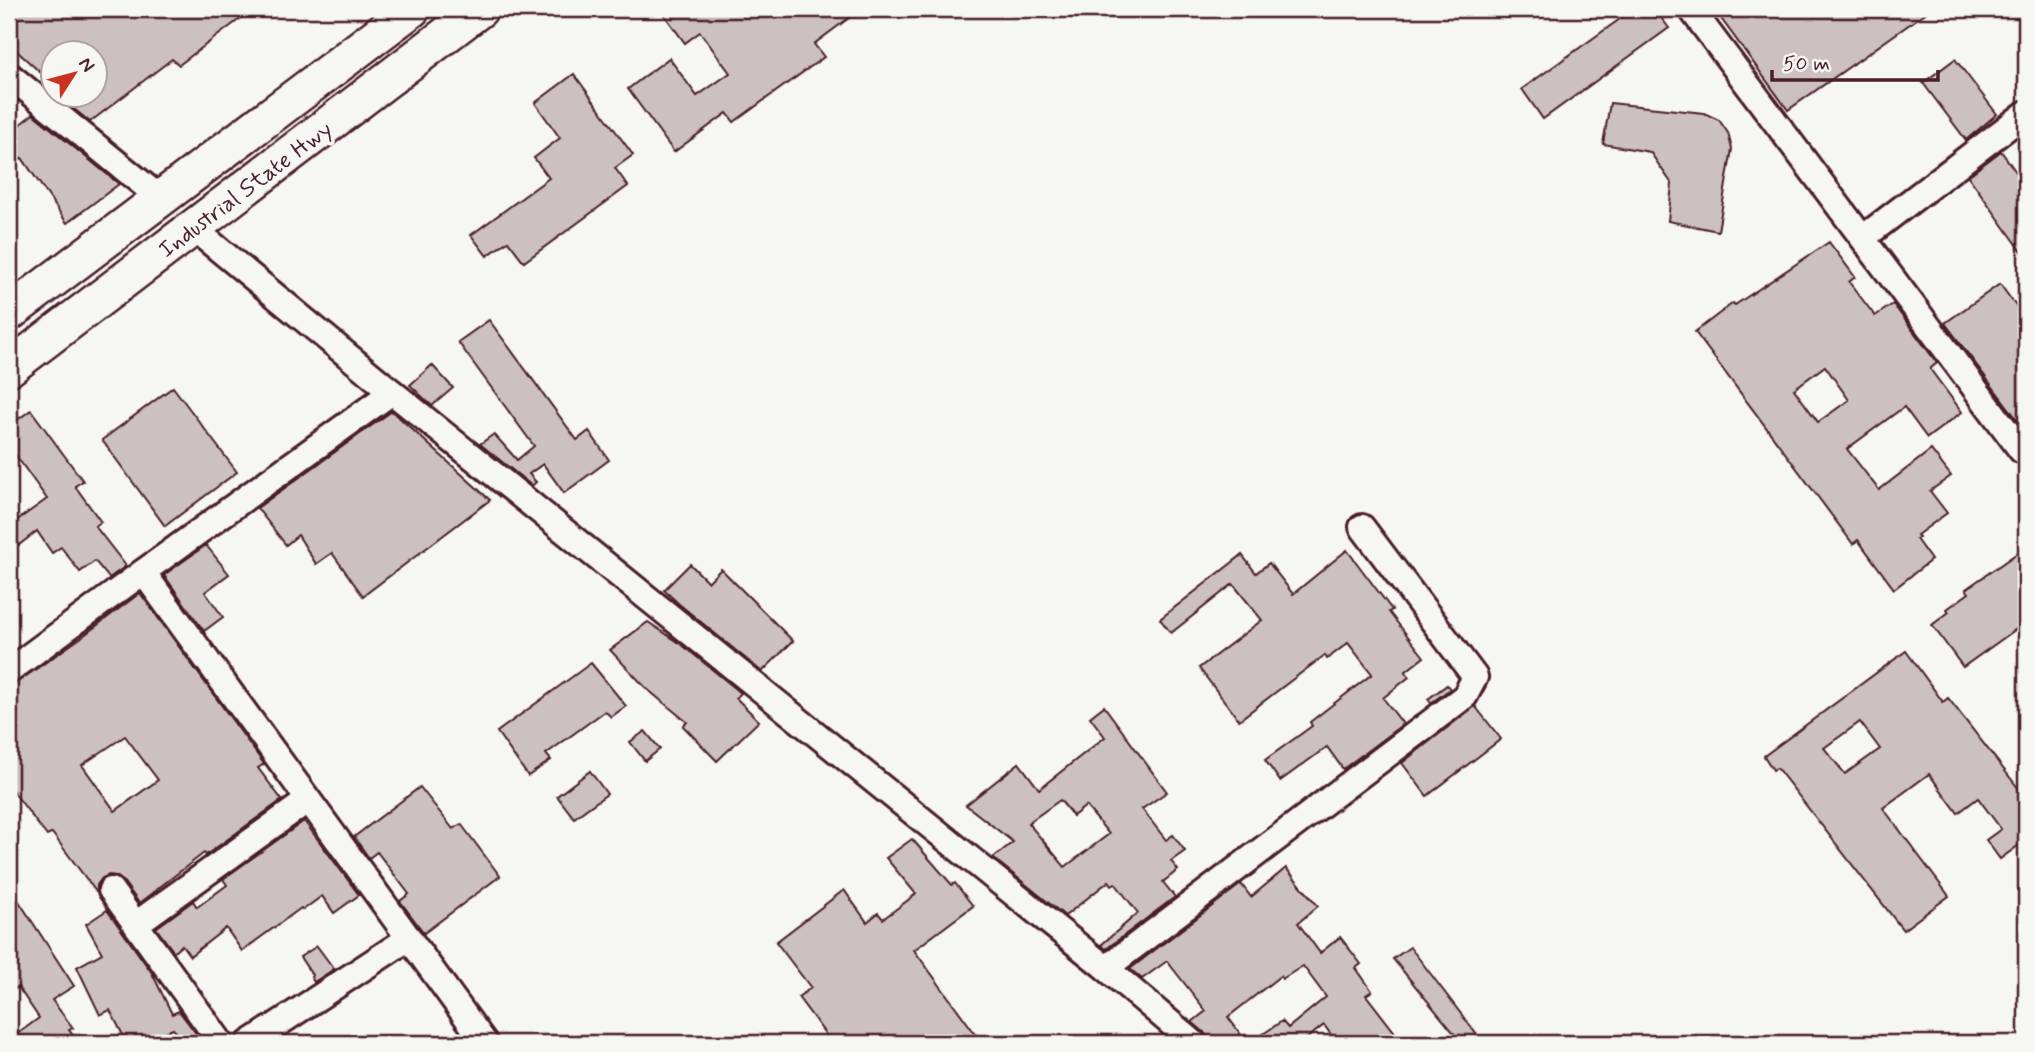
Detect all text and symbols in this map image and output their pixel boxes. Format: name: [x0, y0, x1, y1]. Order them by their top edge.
north arrow: [38, 38, 108, 108]
scale bar: [1772, 38, 1939, 82]
text: 50 m: [1783, 50, 1830, 78]
text: N: [73, 52, 100, 77]
street label: Industrial State Hwy: [153, 115, 339, 266]

